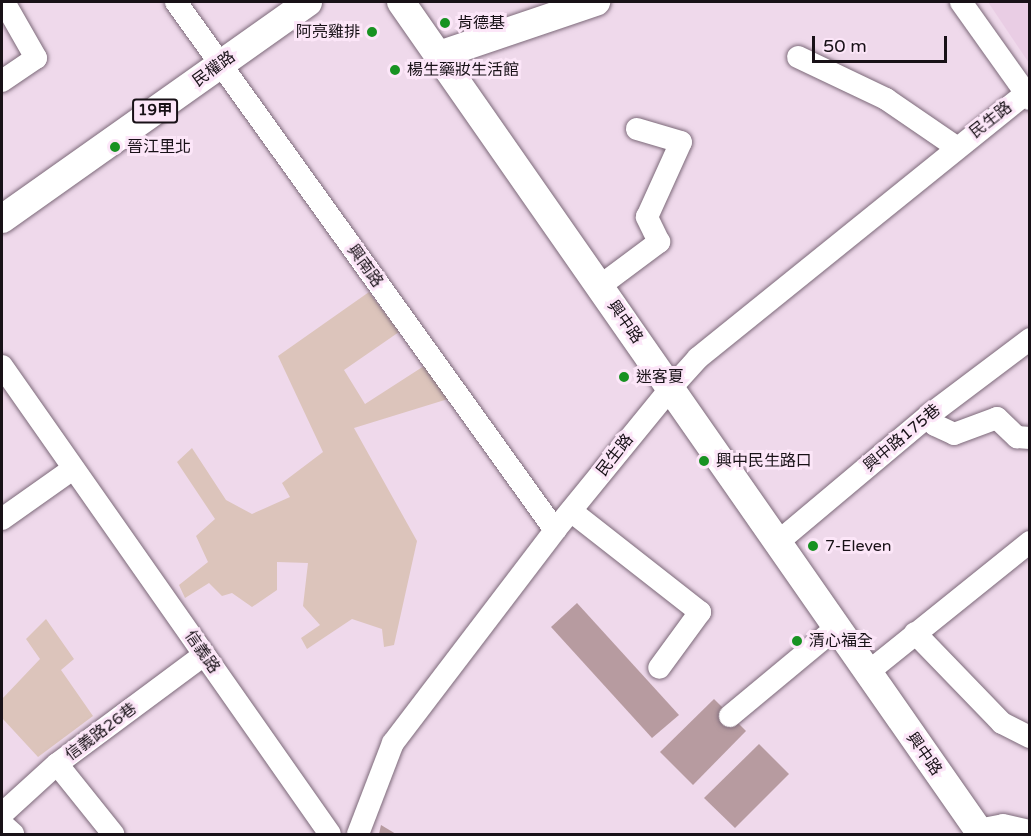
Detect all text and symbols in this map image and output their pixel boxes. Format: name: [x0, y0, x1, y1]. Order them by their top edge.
place label: 肯德基: [457, 13, 505, 33]
marker: 肯德基: [438, 16, 452, 30]
place label: 阿亮雞排: [296, 22, 360, 42]
scale bar: [815, 24, 950, 62]
marker: 阿亮雞排: [365, 25, 379, 39]
text: 50 m: [823, 35, 867, 57]
street label: 民權路: [189, 47, 239, 91]
place label: 楊生藥妝生活館: [407, 60, 519, 80]
marker: 楊生藥妝生活館: [388, 63, 402, 77]
street label: 民生路: [966, 98, 1016, 142]
road number: 19甲: [131, 99, 179, 123]
place label: 晉江里北: [127, 137, 191, 157]
marker: 晉江里北: [108, 140, 122, 154]
street label: 興南路: [343, 241, 387, 291]
street label: 興中路: [603, 297, 647, 347]
place label: 迷客夏: [636, 367, 684, 387]
marker: 迷客夏: [617, 370, 631, 384]
street label: 興中路175巷: [860, 400, 944, 476]
street label: 民生路: [593, 430, 637, 480]
place label: 興中民生路口: [716, 451, 812, 471]
marker: 興中民生路口: [697, 454, 711, 468]
place label: 7-Eleven: [825, 536, 892, 556]
marker: 7-Eleven: [806, 539, 820, 553]
street label: 信義路: [180, 627, 224, 677]
place label: 清心福全: [809, 631, 873, 651]
marker: 清心福全: [790, 634, 804, 648]
street label: 信義路26巷: [62, 699, 140, 765]
street label: 興中路: [902, 729, 946, 779]

